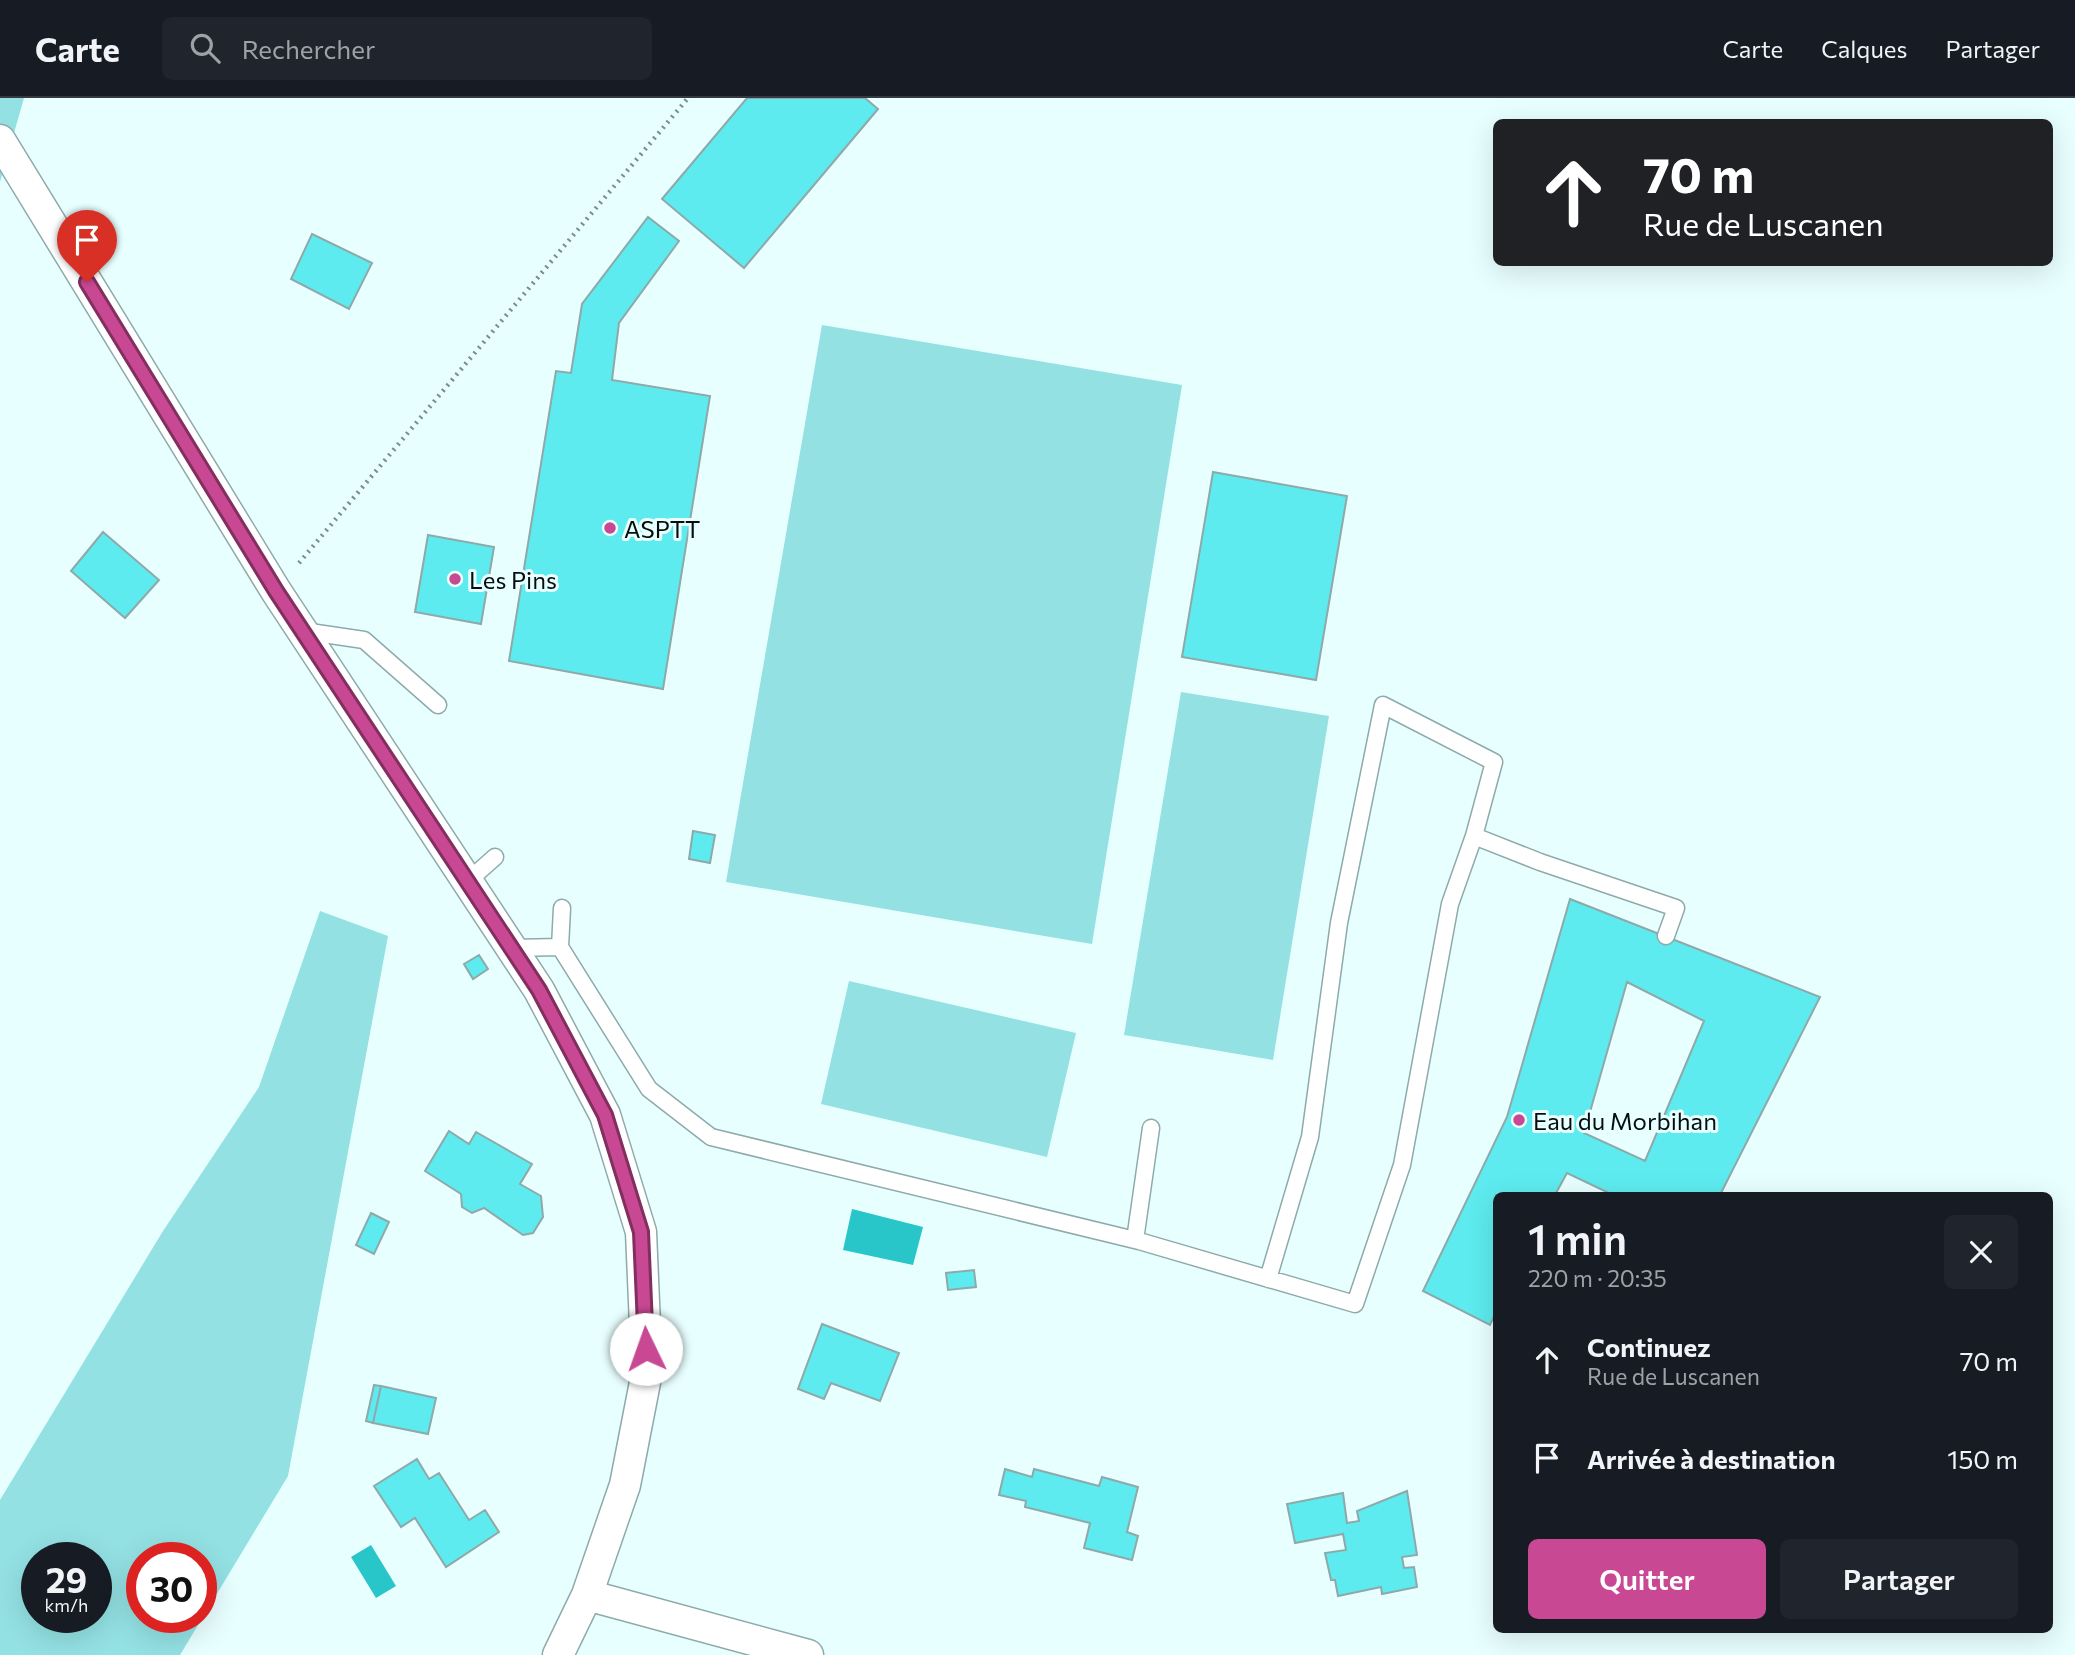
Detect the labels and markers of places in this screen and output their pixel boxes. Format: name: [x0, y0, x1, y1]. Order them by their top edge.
pin: [57, 210, 117, 282]
place label: ASPTT: [624, 514, 700, 543]
marker: ASPTT: [602, 520, 618, 536]
place label: Les Pins: [469, 565, 557, 594]
marker: Les Pins: [447, 571, 463, 587]
place label: Eau du Morbihan: [1533, 1106, 1717, 1135]
marker: Eau du Morbihan: [1511, 1112, 1527, 1128]

